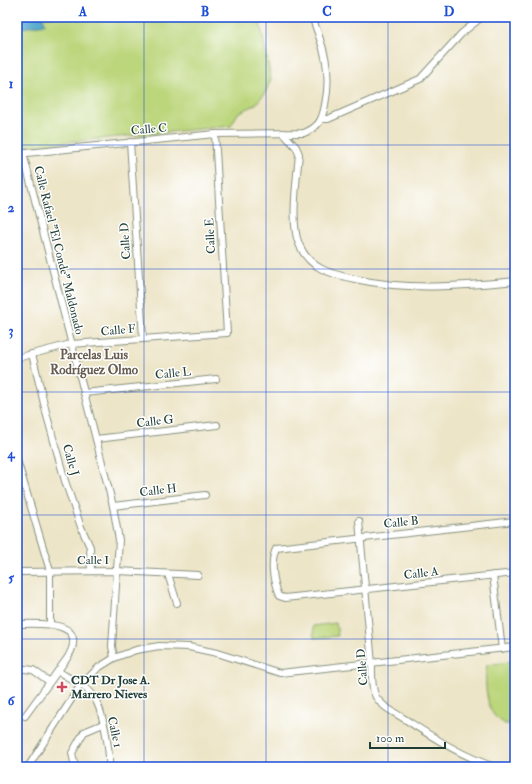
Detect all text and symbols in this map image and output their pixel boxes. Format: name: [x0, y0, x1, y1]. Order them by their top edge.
text: A: [78, 4, 88, 20]
text: B: [201, 4, 209, 20]
text: C: [322, 4, 332, 20]
text: D: [444, 4, 455, 20]
text: 1: [9, 76, 14, 92]
street label: Calle C: [130, 120, 168, 139]
street label: Calle Rafael "El Conde" Maldonado: [30, 164, 87, 336]
text: 2: [8, 200, 15, 216]
street label: Calle E: [202, 217, 219, 254]
street label: Calle D: [117, 222, 134, 260]
street label: Calle F: [100, 321, 137, 339]
text: 3: [9, 323, 14, 339]
district label: Parcelas Luis Rodríguez Olmo: [50, 347, 139, 379]
street label: Calle L: [154, 364, 192, 383]
street label: Calle G: [136, 412, 175, 431]
street label: Calle J: [59, 443, 82, 478]
text: 4: [6, 446, 15, 462]
street label: Calle H: [139, 481, 178, 500]
street label: Calle B: [383, 513, 419, 532]
street label: Calle I: [77, 553, 109, 568]
street label: Calle A: [403, 564, 440, 583]
text: 5: [8, 570, 14, 586]
street label: Calle D: [353, 648, 372, 686]
place label: CDT Dr Jose A. Marrero Nieves: [70, 673, 150, 702]
marker: CDT Dr Jose A. Marrero Nieves: [56, 681, 68, 693]
text: 6: [8, 693, 16, 709]
street label: Calle 1: [104, 715, 125, 749]
scale bar: [370, 724, 445, 750]
text: 100 m: [376, 731, 405, 746]

